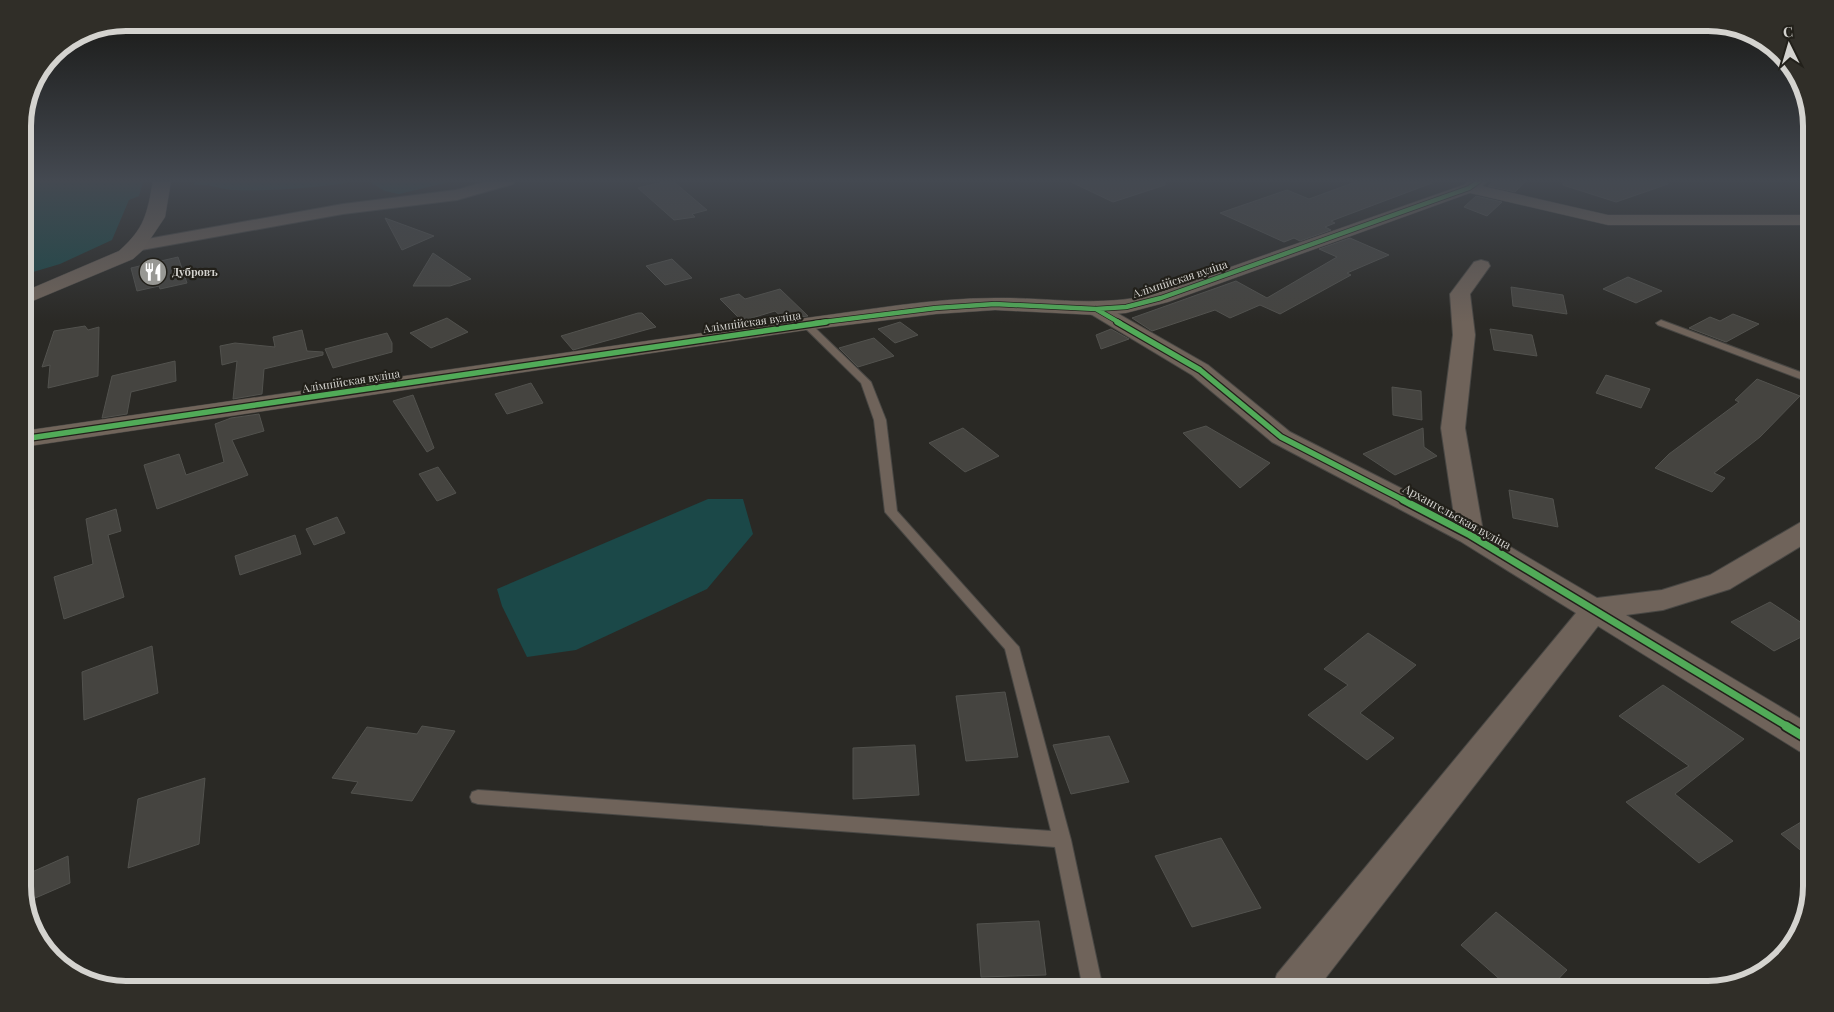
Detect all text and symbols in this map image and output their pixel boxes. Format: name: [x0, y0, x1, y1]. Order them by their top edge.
north arrow: [1764, 20, 1814, 70]
text: С: [1782, 22, 1794, 41]
street label: Алімпійская вуліца: [1130, 256, 1230, 301]
restaurant icon: Дубровъ: [138, 257, 168, 287]
place label: Дубровъ: [172, 264, 218, 279]
street label: Алімпійская вуліца: [701, 307, 802, 336]
street label: Алімпійская вуліца: [300, 365, 401, 396]
street label: Архангельская вуліца: [1400, 479, 1514, 552]

